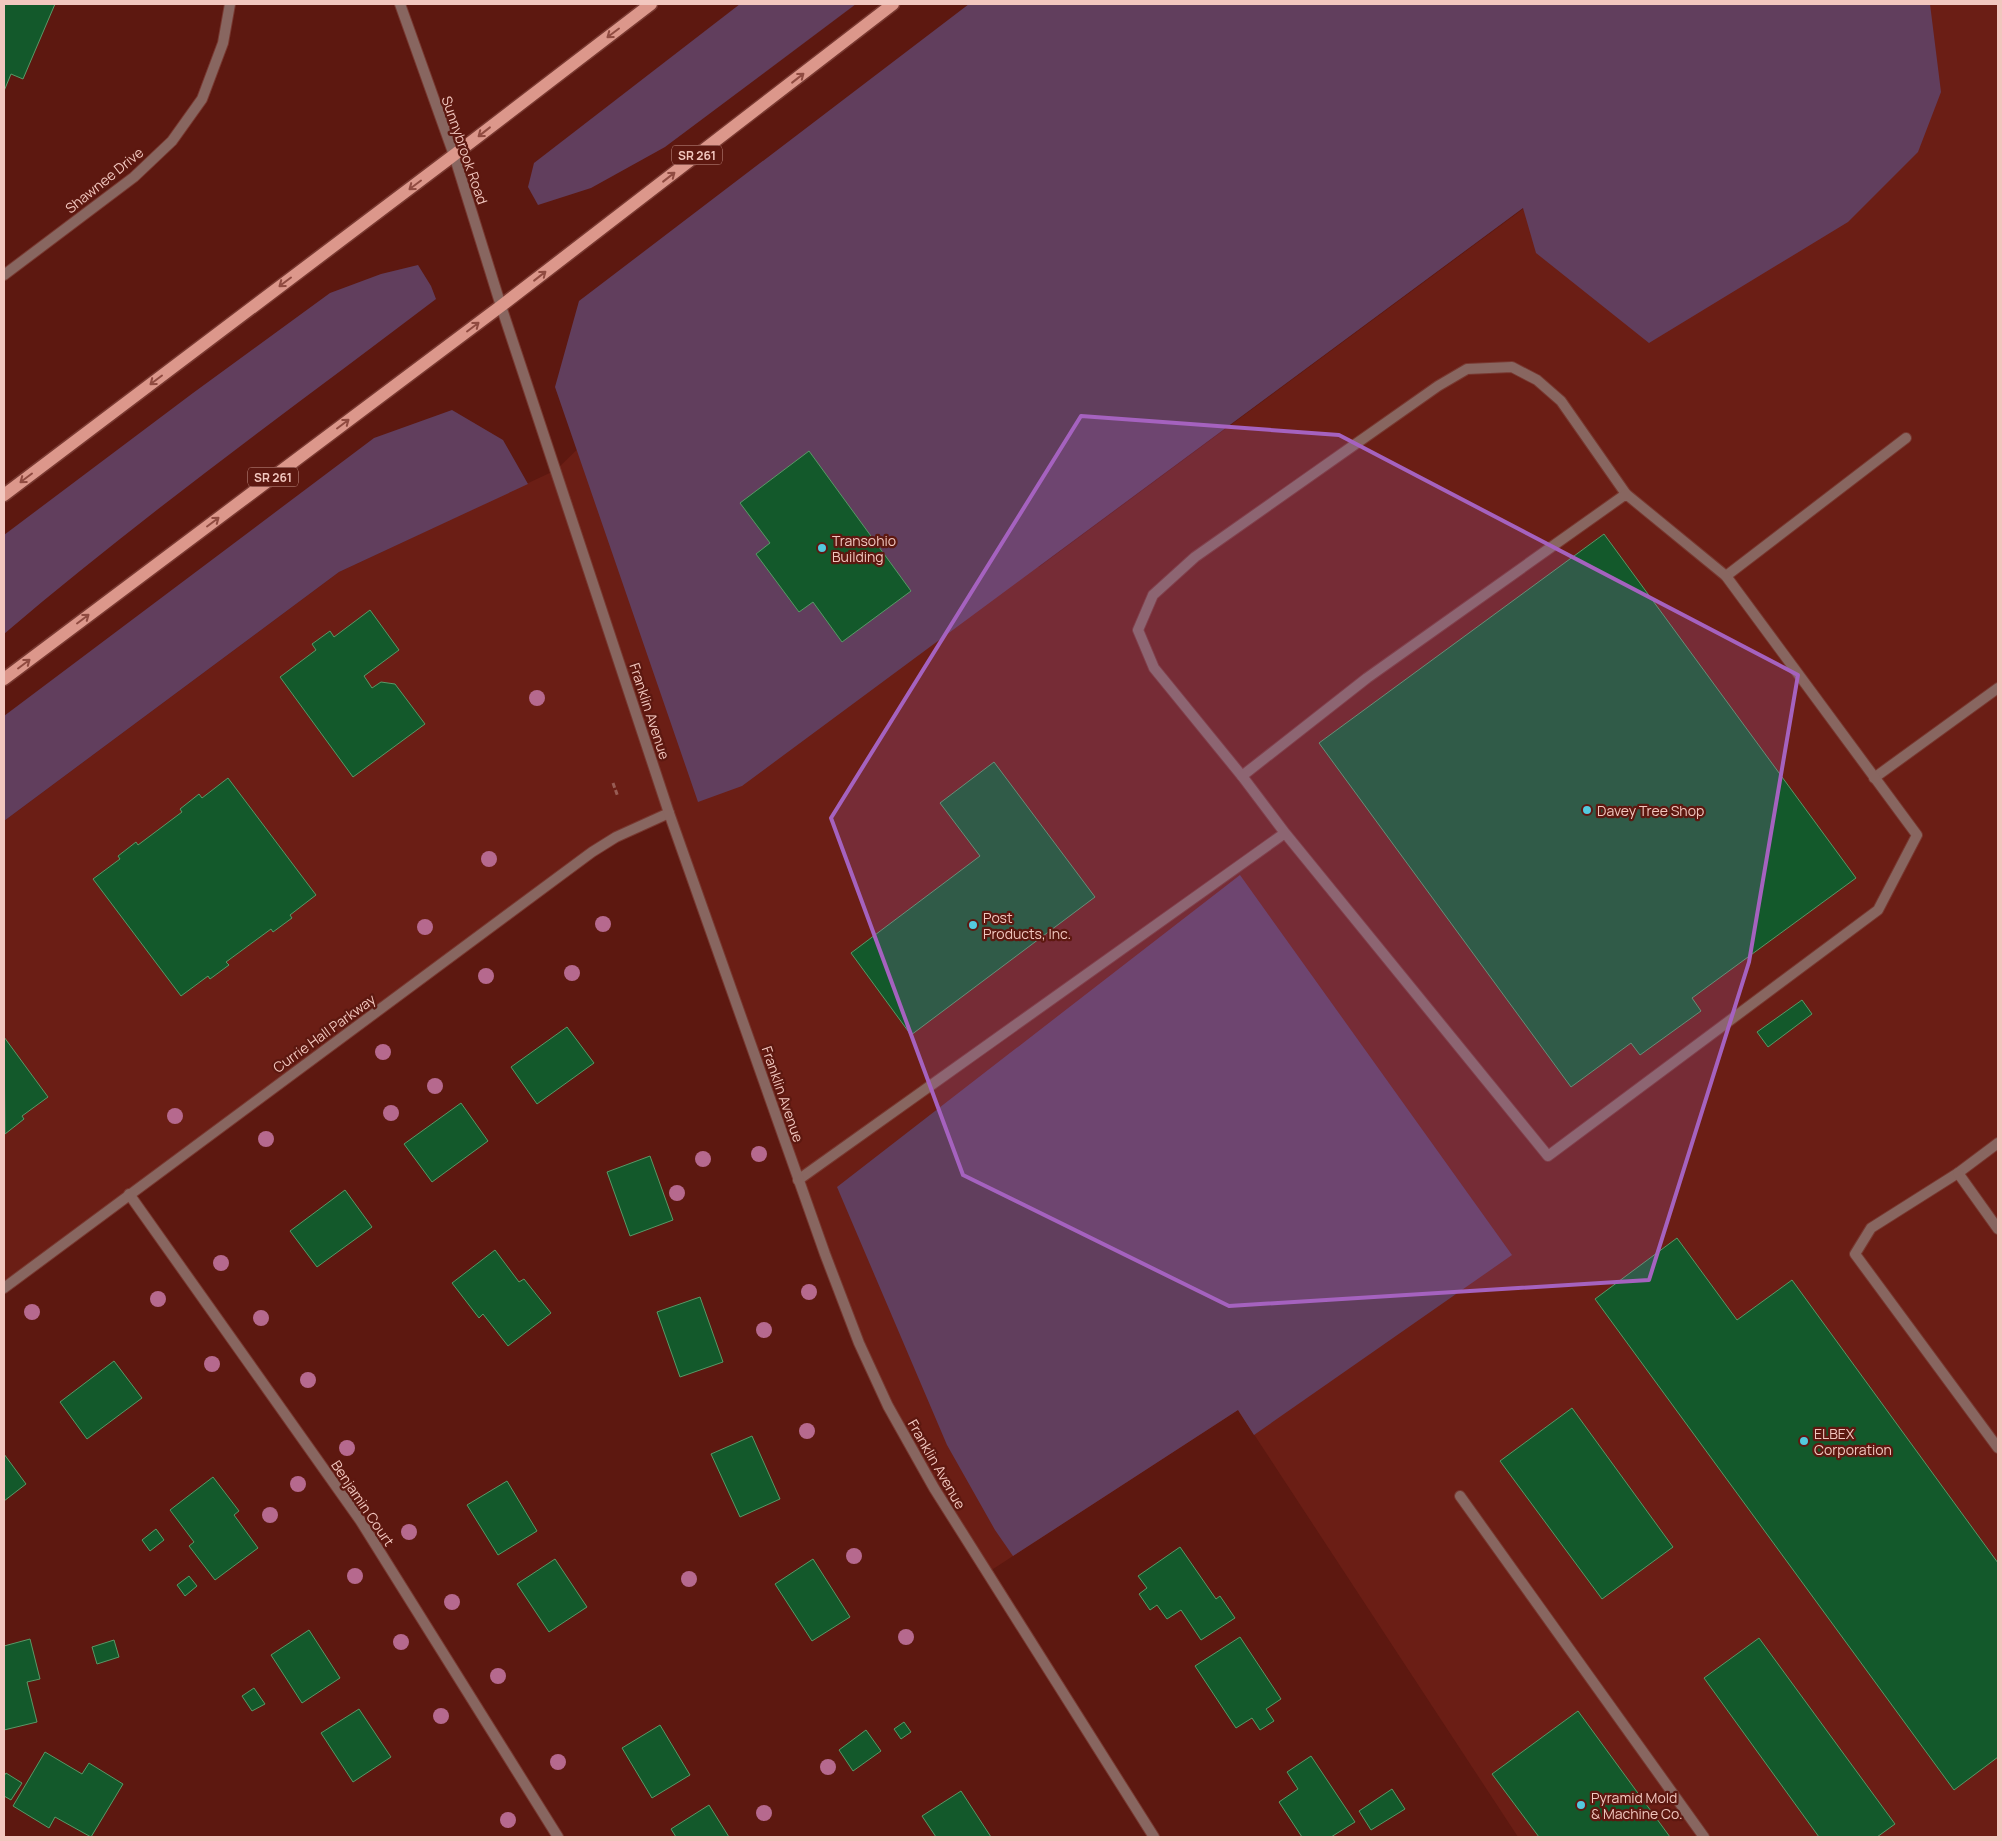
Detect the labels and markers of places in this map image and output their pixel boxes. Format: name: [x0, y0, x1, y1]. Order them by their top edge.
place label: Transohio Building: [832, 531, 896, 566]
marker: Transohio Building: [816, 542, 828, 554]
place label: Davey Tree Shop: [1597, 801, 1704, 820]
marker: Davey Tree Shop: [1581, 804, 1593, 816]
place label: Post Products, Inc.: [983, 908, 1071, 943]
marker: Post Products, Inc.: [967, 919, 979, 931]
place label: ELBEX Corporation: [1814, 1424, 1892, 1459]
marker: ELBEX Corporation: [1798, 1435, 1810, 1447]
place label: Pyramid Mold & Machine Co.: [1591, 1788, 1683, 1823]
marker: Pyramid Mold & Machine Co.: [1575, 1799, 1587, 1811]

